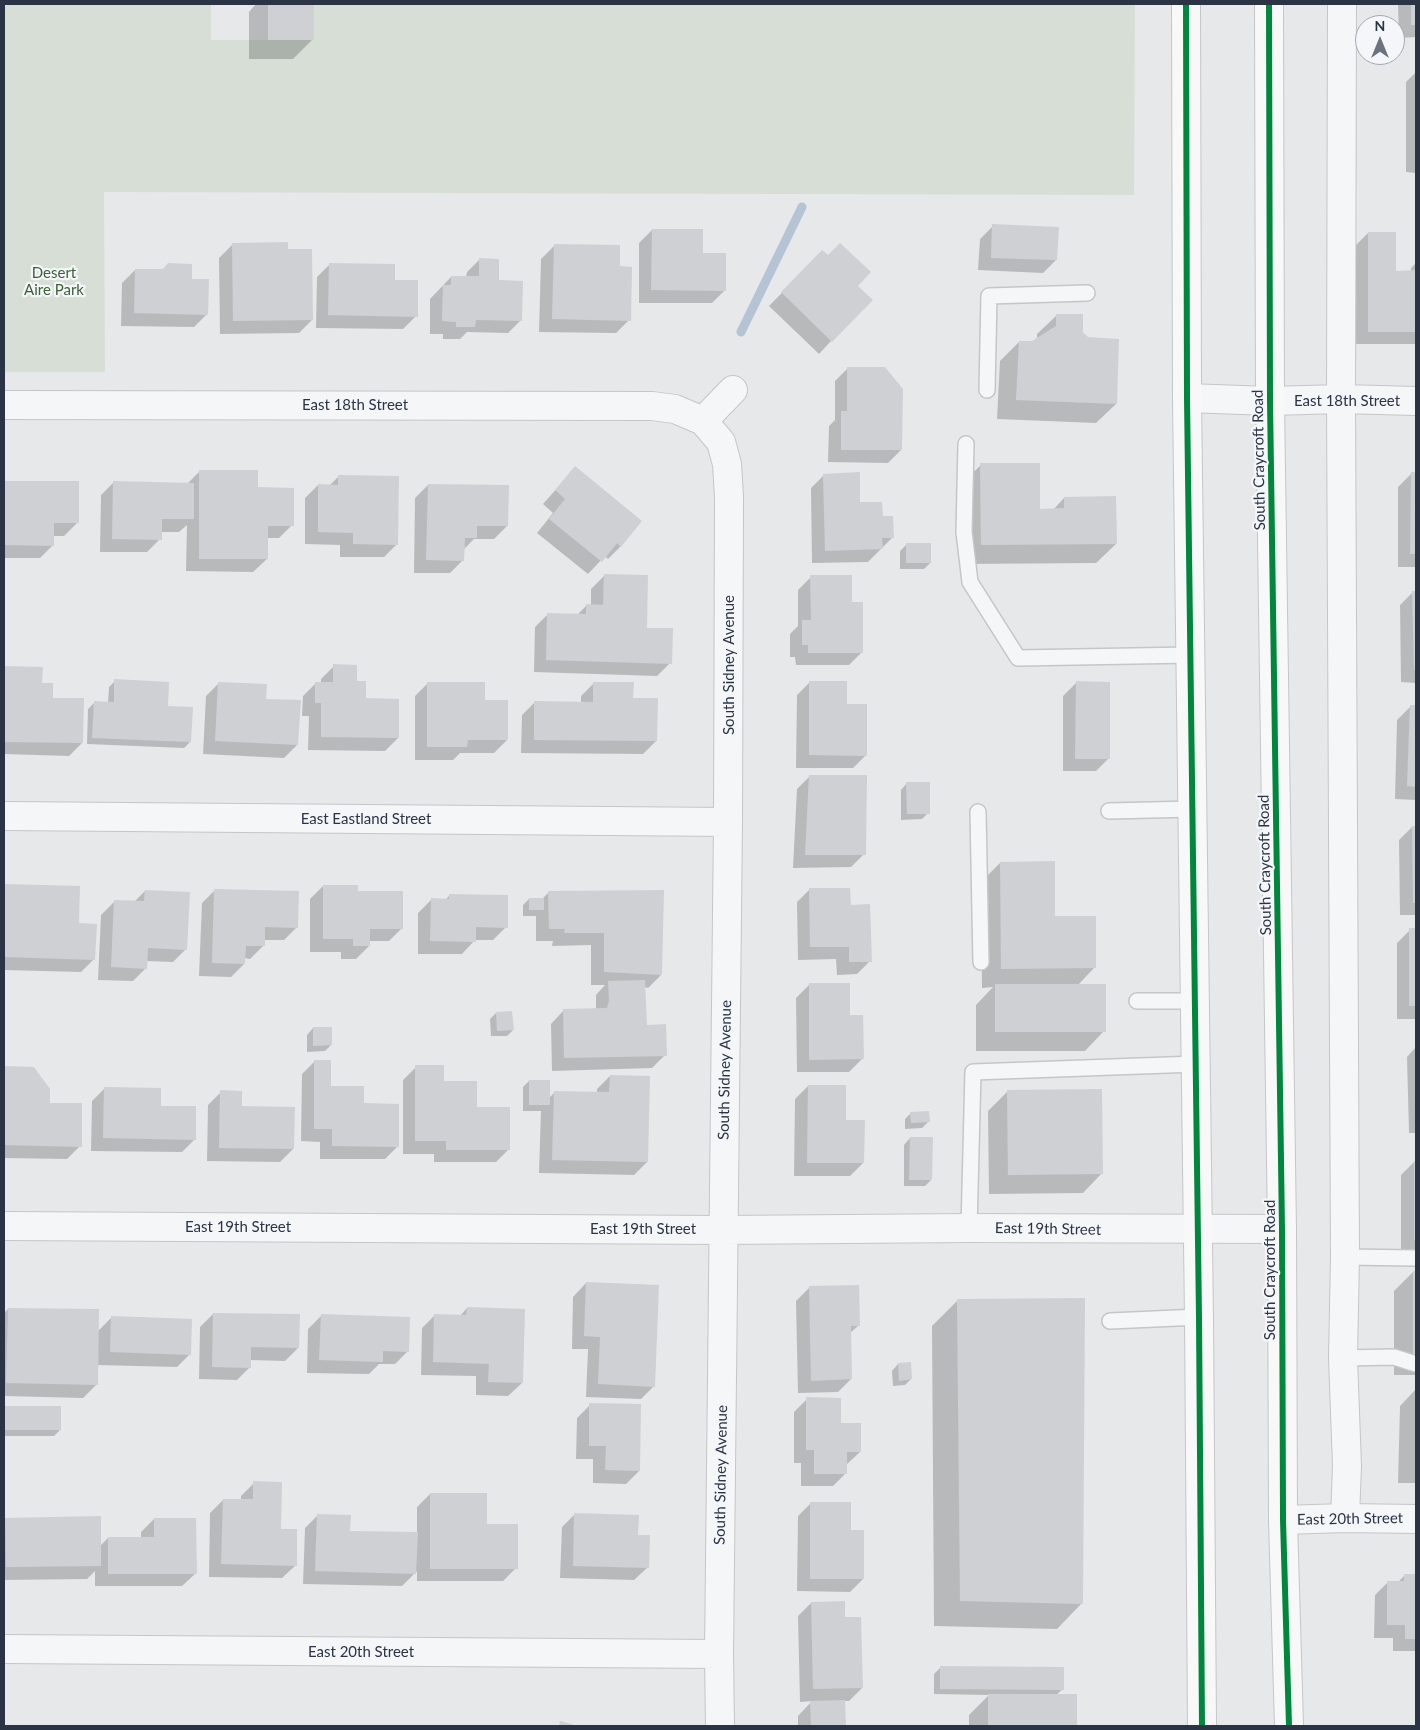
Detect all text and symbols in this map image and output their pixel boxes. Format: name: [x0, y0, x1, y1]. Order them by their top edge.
north arrow: [1355, 15, 1405, 65]
text: N: [1375, 17, 1385, 34]
park label: Desert Aire Park: [24, 264, 84, 299]
street label: South Craycroft Road: [1249, 390, 1269, 530]
street label: East 18th Street: [1294, 392, 1400, 410]
street label: East 18th Street: [302, 396, 408, 414]
street label: South Sidney Avenue: [720, 595, 738, 735]
street label: South Craycroft Road: [1255, 795, 1275, 935]
street label: East Eastland Street: [301, 810, 431, 828]
street label: South Sidney Avenue: [715, 1000, 735, 1140]
street label: South Craycroft Road: [1261, 1200, 1279, 1340]
street label: East 19th Street: [185, 1218, 291, 1236]
street label: East 19th Street: [995, 1219, 1101, 1239]
street label: East 19th Street: [590, 1220, 696, 1238]
street label: South Sidney Avenue: [711, 1405, 731, 1545]
street label: East 20th Street: [1297, 1509, 1403, 1529]
street label: East 20th Street: [308, 1643, 414, 1661]

